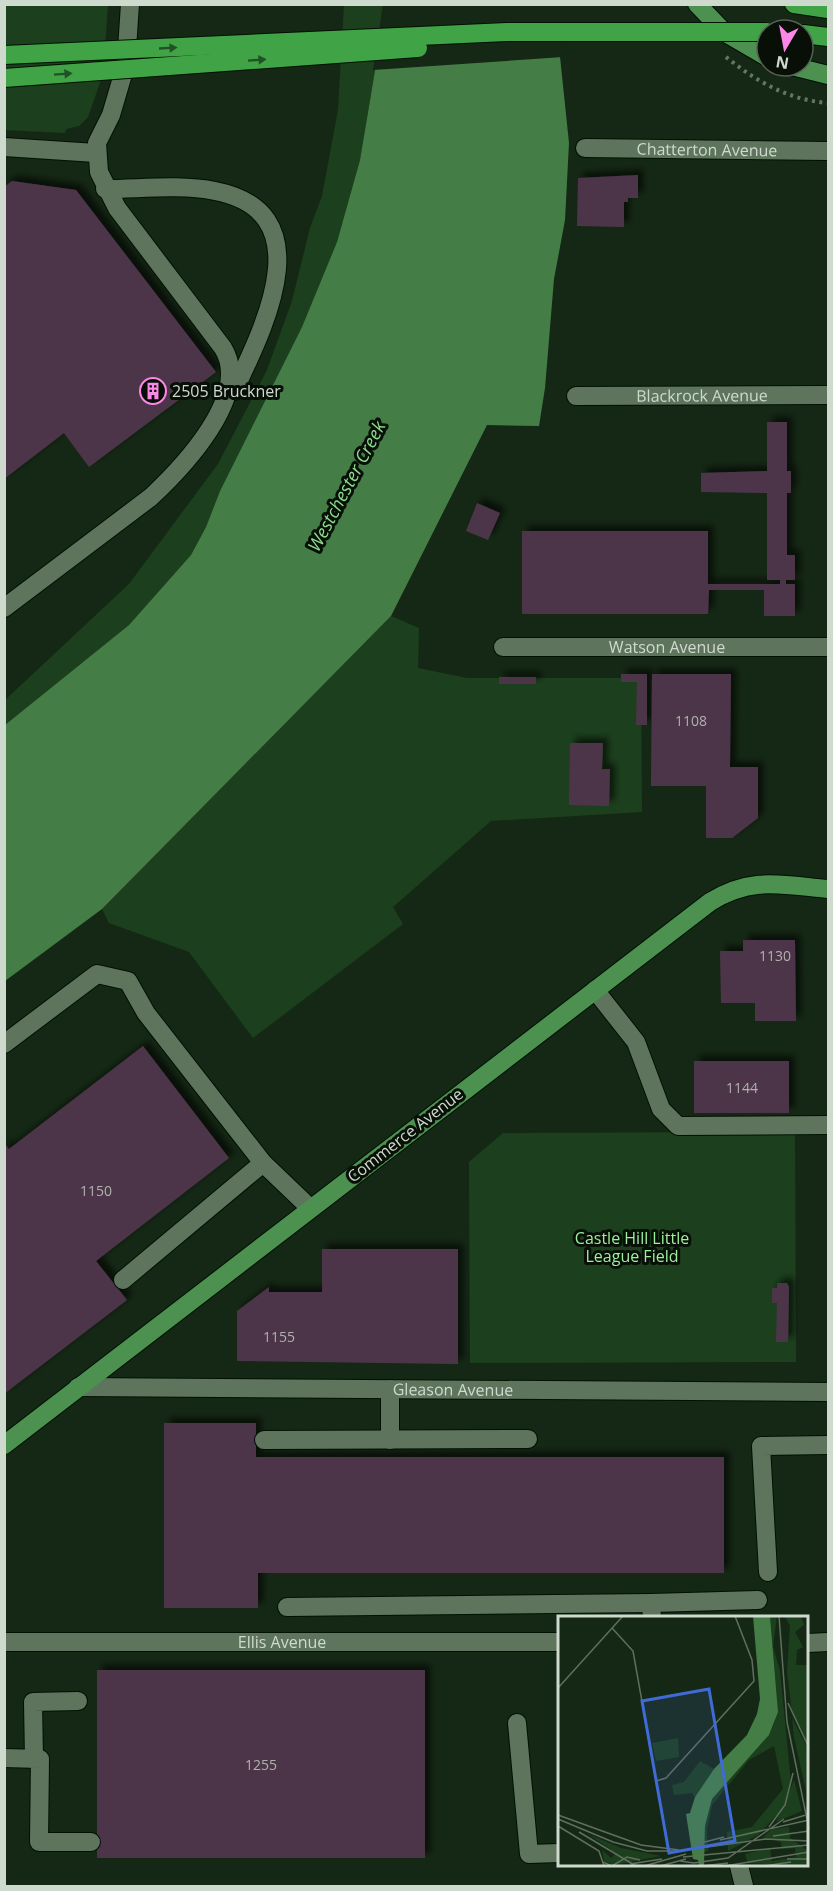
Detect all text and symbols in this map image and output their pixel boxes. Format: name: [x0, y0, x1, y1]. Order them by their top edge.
north arrow: [755, 18, 815, 78]
one-way arrow: [158, 43, 177, 52]
text: N: [774, 51, 791, 75]
one-way arrow: [248, 55, 267, 64]
one-way arrow: [53, 69, 72, 78]
street label: Chatterton Avenue: [636, 138, 778, 161]
building icon: 2505 Bruckner: [138, 376, 168, 406]
place label: 2505 Bruckner: [172, 380, 281, 402]
street label: Blackrock Avenue: [636, 384, 768, 407]
water label: Westchester Creek: [302, 416, 391, 555]
street label: Watson Avenue: [609, 636, 725, 658]
house number: 1108: [675, 711, 707, 730]
house number: 1130: [759, 946, 791, 965]
house number: 1144: [726, 1078, 758, 1097]
street label: Commerce Avenue: [343, 1083, 467, 1187]
house number: 1150: [80, 1181, 112, 1200]
park label: Castle Hill Little League Field: [575, 1227, 689, 1267]
house number: 1155: [263, 1327, 295, 1346]
street label: Gleason Avenue: [393, 1378, 513, 1401]
inset map: [558, 1616, 809, 1867]
street label: Ellis Avenue: [238, 1631, 326, 1653]
house number: 1255: [245, 1755, 277, 1774]

